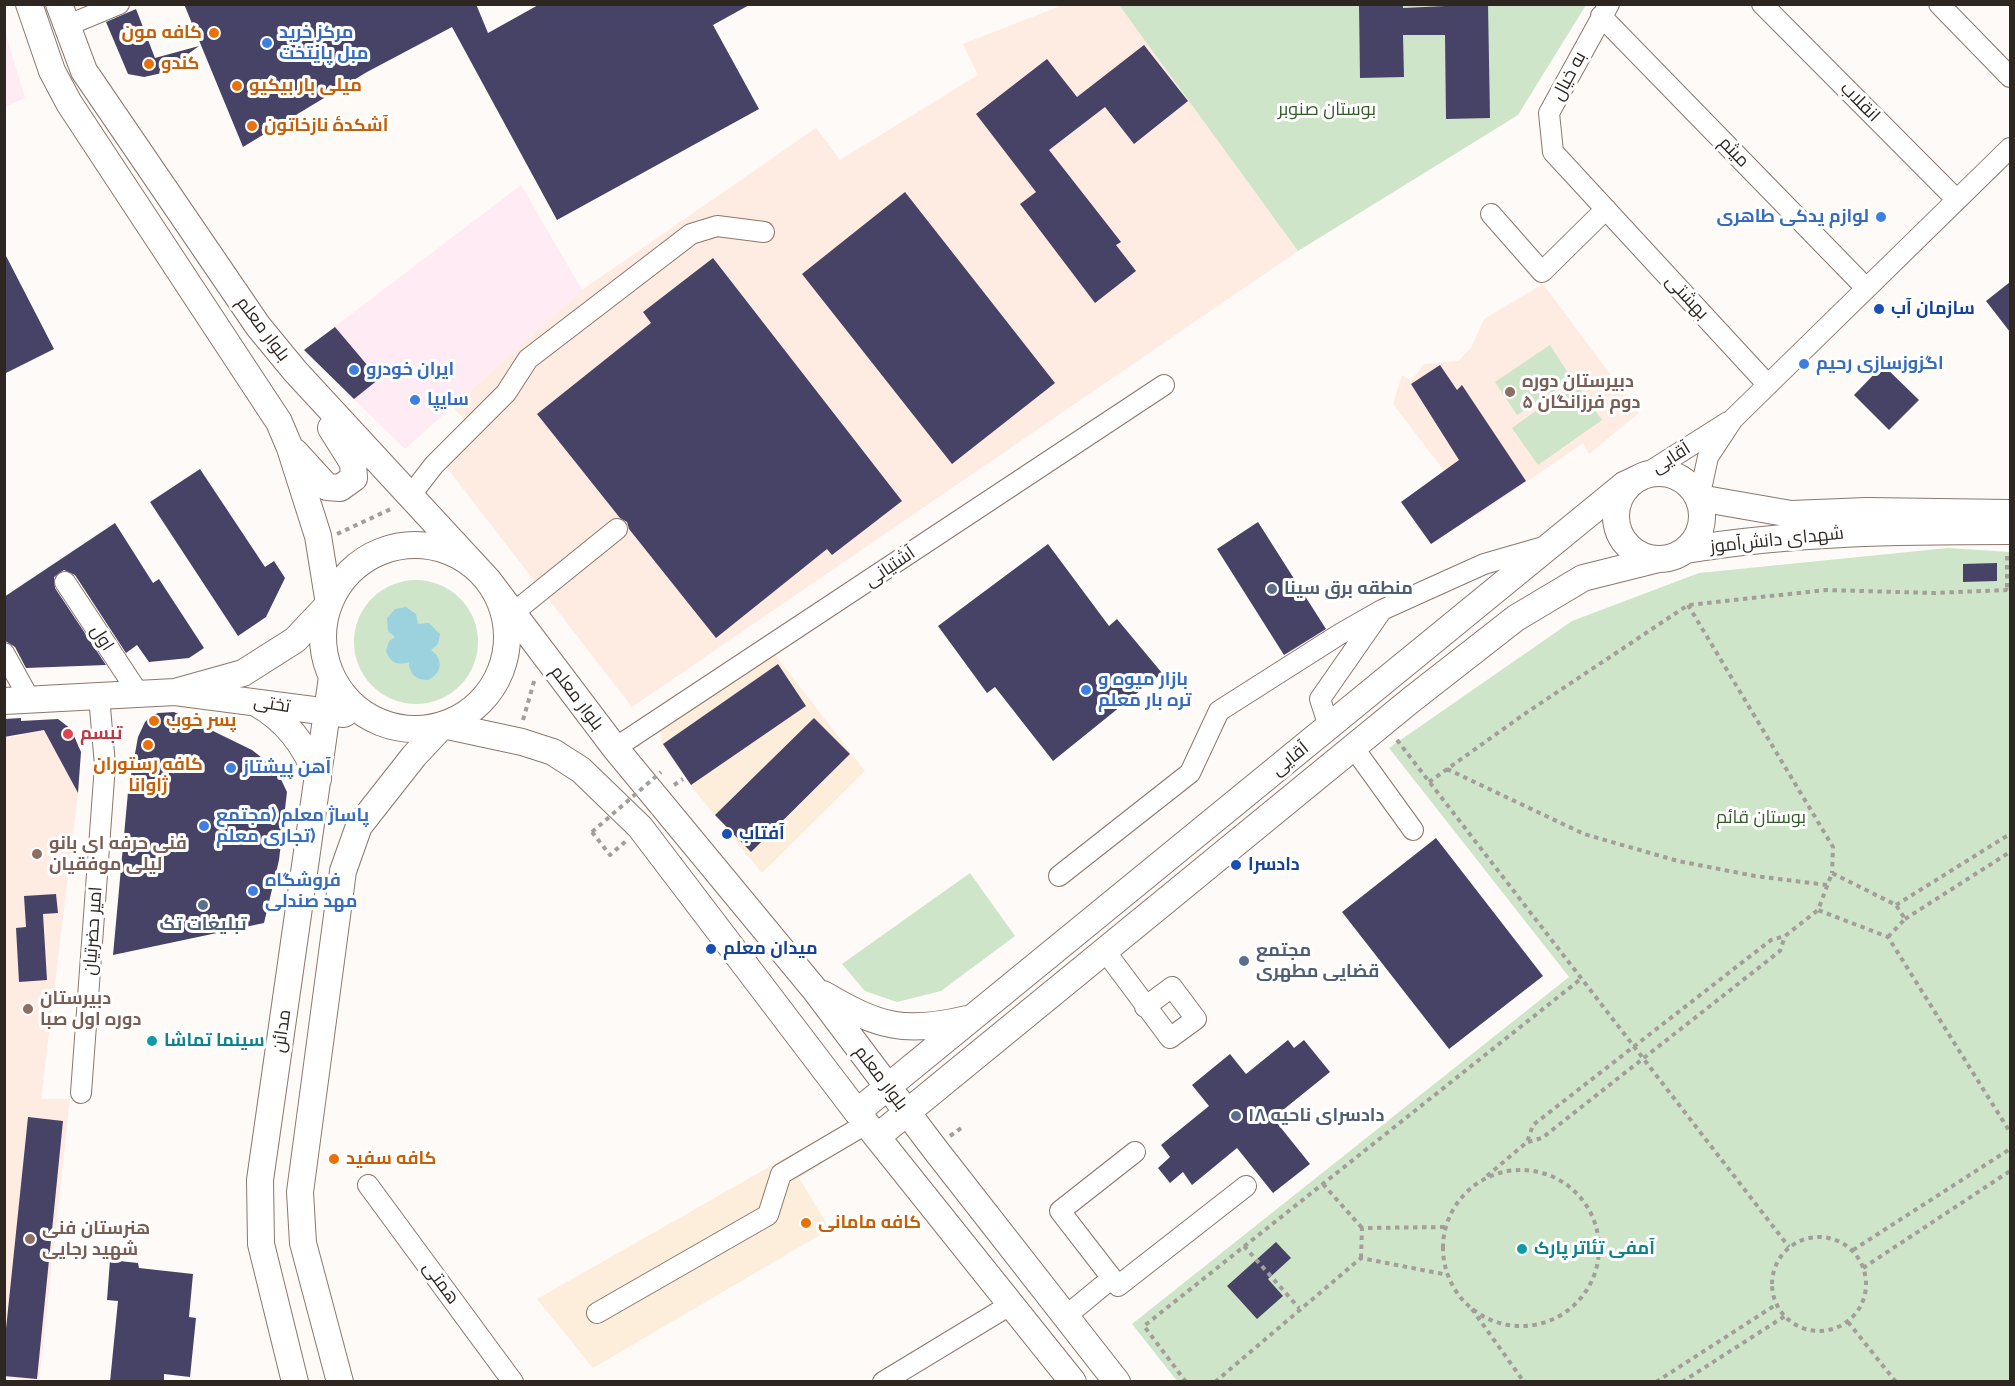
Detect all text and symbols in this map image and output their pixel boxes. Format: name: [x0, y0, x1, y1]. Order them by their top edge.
place label: کافه مون: [122, 22, 202, 44]
place label: مرکز خرید مبل پایتخت: [279, 22, 368, 64]
marker: کافه مون: [207, 26, 221, 40]
marker: مرکز خرید مبل پایتخت: [260, 36, 274, 50]
street label: به خیال: [1547, 48, 1591, 104]
place label: کندو: [161, 53, 200, 75]
marker: کندو: [142, 57, 156, 71]
place label: میلی بار بیکیو: [249, 75, 362, 97]
street label: انقلاب: [1836, 78, 1884, 126]
marker: میلی بار بیکیو: [230, 79, 244, 93]
park label: بوستان صنوبر: [1278, 99, 1376, 121]
place label: آشکدهٔ نازخاتون: [264, 115, 388, 137]
marker: آشکدهٔ نازخاتون: [245, 119, 259, 133]
street label: میثم: [1714, 132, 1754, 172]
place label: لوازم یدکی طاهری: [1717, 206, 1869, 228]
marker: لوازم یدکی طاهری: [1874, 210, 1888, 224]
street label: بهشتی: [1661, 270, 1713, 324]
street label: بلوار معلم: [232, 292, 294, 366]
place label: سازمان آب: [1891, 298, 1975, 320]
marker: سازمان آب: [1872, 302, 1886, 316]
place label: اگزوزسازی رحیم: [1816, 353, 1944, 375]
marker: اگزوزسازی رحیم: [1797, 357, 1811, 371]
place label: ایران خودرو: [366, 359, 454, 381]
marker: ایران خودرو: [347, 363, 361, 377]
place label: دبیرستان دوره دوم فرزانگان ۵: [1522, 371, 1641, 413]
marker: دبیرستان دوره دوم فرزانگان ۵: [1503, 385, 1517, 399]
place label: سایپا: [427, 389, 469, 411]
marker: سایپا: [408, 393, 422, 407]
street label: آقایی: [1648, 438, 1694, 478]
street label: شهدای دانش‌آموز: [1709, 522, 1845, 558]
street label: آشتیانی: [861, 542, 919, 592]
place label: منطقه برق سینا: [1284, 578, 1413, 600]
marker: منطقه برق سینا: [1265, 582, 1279, 596]
street label: اول: [86, 621, 118, 655]
street label: بلوار معلم: [546, 661, 608, 735]
place label: بازار میوه و تره بار معلم: [1098, 669, 1191, 712]
marker: بازار میوه و تره بار معلم: [1079, 683, 1093, 697]
street label: تختی: [252, 690, 292, 718]
place label: پسر خوب: [166, 710, 236, 732]
marker: پسر خوب: [147, 714, 161, 728]
place label: تبسم: [80, 723, 122, 745]
marker: تبسم: [61, 727, 75, 741]
street label: آقایی: [1267, 737, 1313, 781]
marker: کافه رستوران ژاوانا: [141, 738, 155, 752]
place label: کافه رستوران ژاوانا: [93, 754, 203, 796]
place label: آهن پیشتاز: [243, 757, 331, 779]
marker: آهن پیشتاز: [224, 761, 238, 775]
place label: پاساژ معلم (مجتمع تجاری معلم): [216, 805, 369, 848]
park label: بوستان قائم: [1716, 807, 1806, 829]
marker: پاساژ معلم (مجتمع تجاری معلم): [197, 819, 211, 833]
place label: آفتاب: [739, 823, 785, 845]
marker: آفتاب: [720, 827, 734, 841]
place label: فنی حرفه ای بانو لیلی موفقیان: [49, 833, 187, 876]
marker: فنی حرفه ای بانو لیلی موفقیان: [30, 847, 44, 861]
place label: دادسرا: [1248, 854, 1300, 876]
marker: دادسرا: [1229, 858, 1243, 872]
place label: فروشگاه مهد صندلی: [265, 870, 357, 912]
marker: فروشگاه مهد صندلی: [246, 884, 260, 898]
street label: امیر حضرتیان: [79, 886, 107, 976]
marker: تبلیغات تک: [196, 898, 210, 912]
place label: تبلیغات تک: [160, 914, 246, 936]
place label: میدان معلم: [723, 938, 818, 960]
place label: مجتمع قضایی مطهری: [1256, 940, 1379, 982]
marker: میدان معلم: [704, 942, 718, 956]
marker: مجتمع قضایی مطهری: [1237, 954, 1251, 968]
place label: دبیرستان دوره اول صبا: [40, 988, 141, 1030]
marker: دبیرستان دوره اول صبا: [21, 1002, 35, 1016]
street label: مدائن: [268, 1008, 296, 1054]
place label: سینما تماشا: [164, 1030, 265, 1052]
marker: سینما تماشا: [145, 1034, 159, 1048]
street label: بلوار معلم: [850, 1041, 912, 1115]
place label: دادسرای ناحیه ۱۸: [1248, 1105, 1384, 1127]
marker: دادسرای ناحیه ۱۸: [1229, 1109, 1243, 1123]
place label: کافه سفید: [346, 1148, 437, 1170]
marker: کافه سفید: [327, 1152, 341, 1166]
place label: کافه مامانی: [818, 1212, 921, 1234]
marker: کافه مامانی: [799, 1216, 813, 1230]
place label: هنرستان فنی شهید رجایی: [42, 1218, 150, 1260]
marker: هنرستان فنی شهید رجایی: [23, 1232, 37, 1246]
place label: آمفی تئاتر پارک: [1534, 1238, 1655, 1260]
marker: آمفی تئاتر پارک: [1515, 1242, 1529, 1256]
street label: همتی: [418, 1257, 464, 1309]

